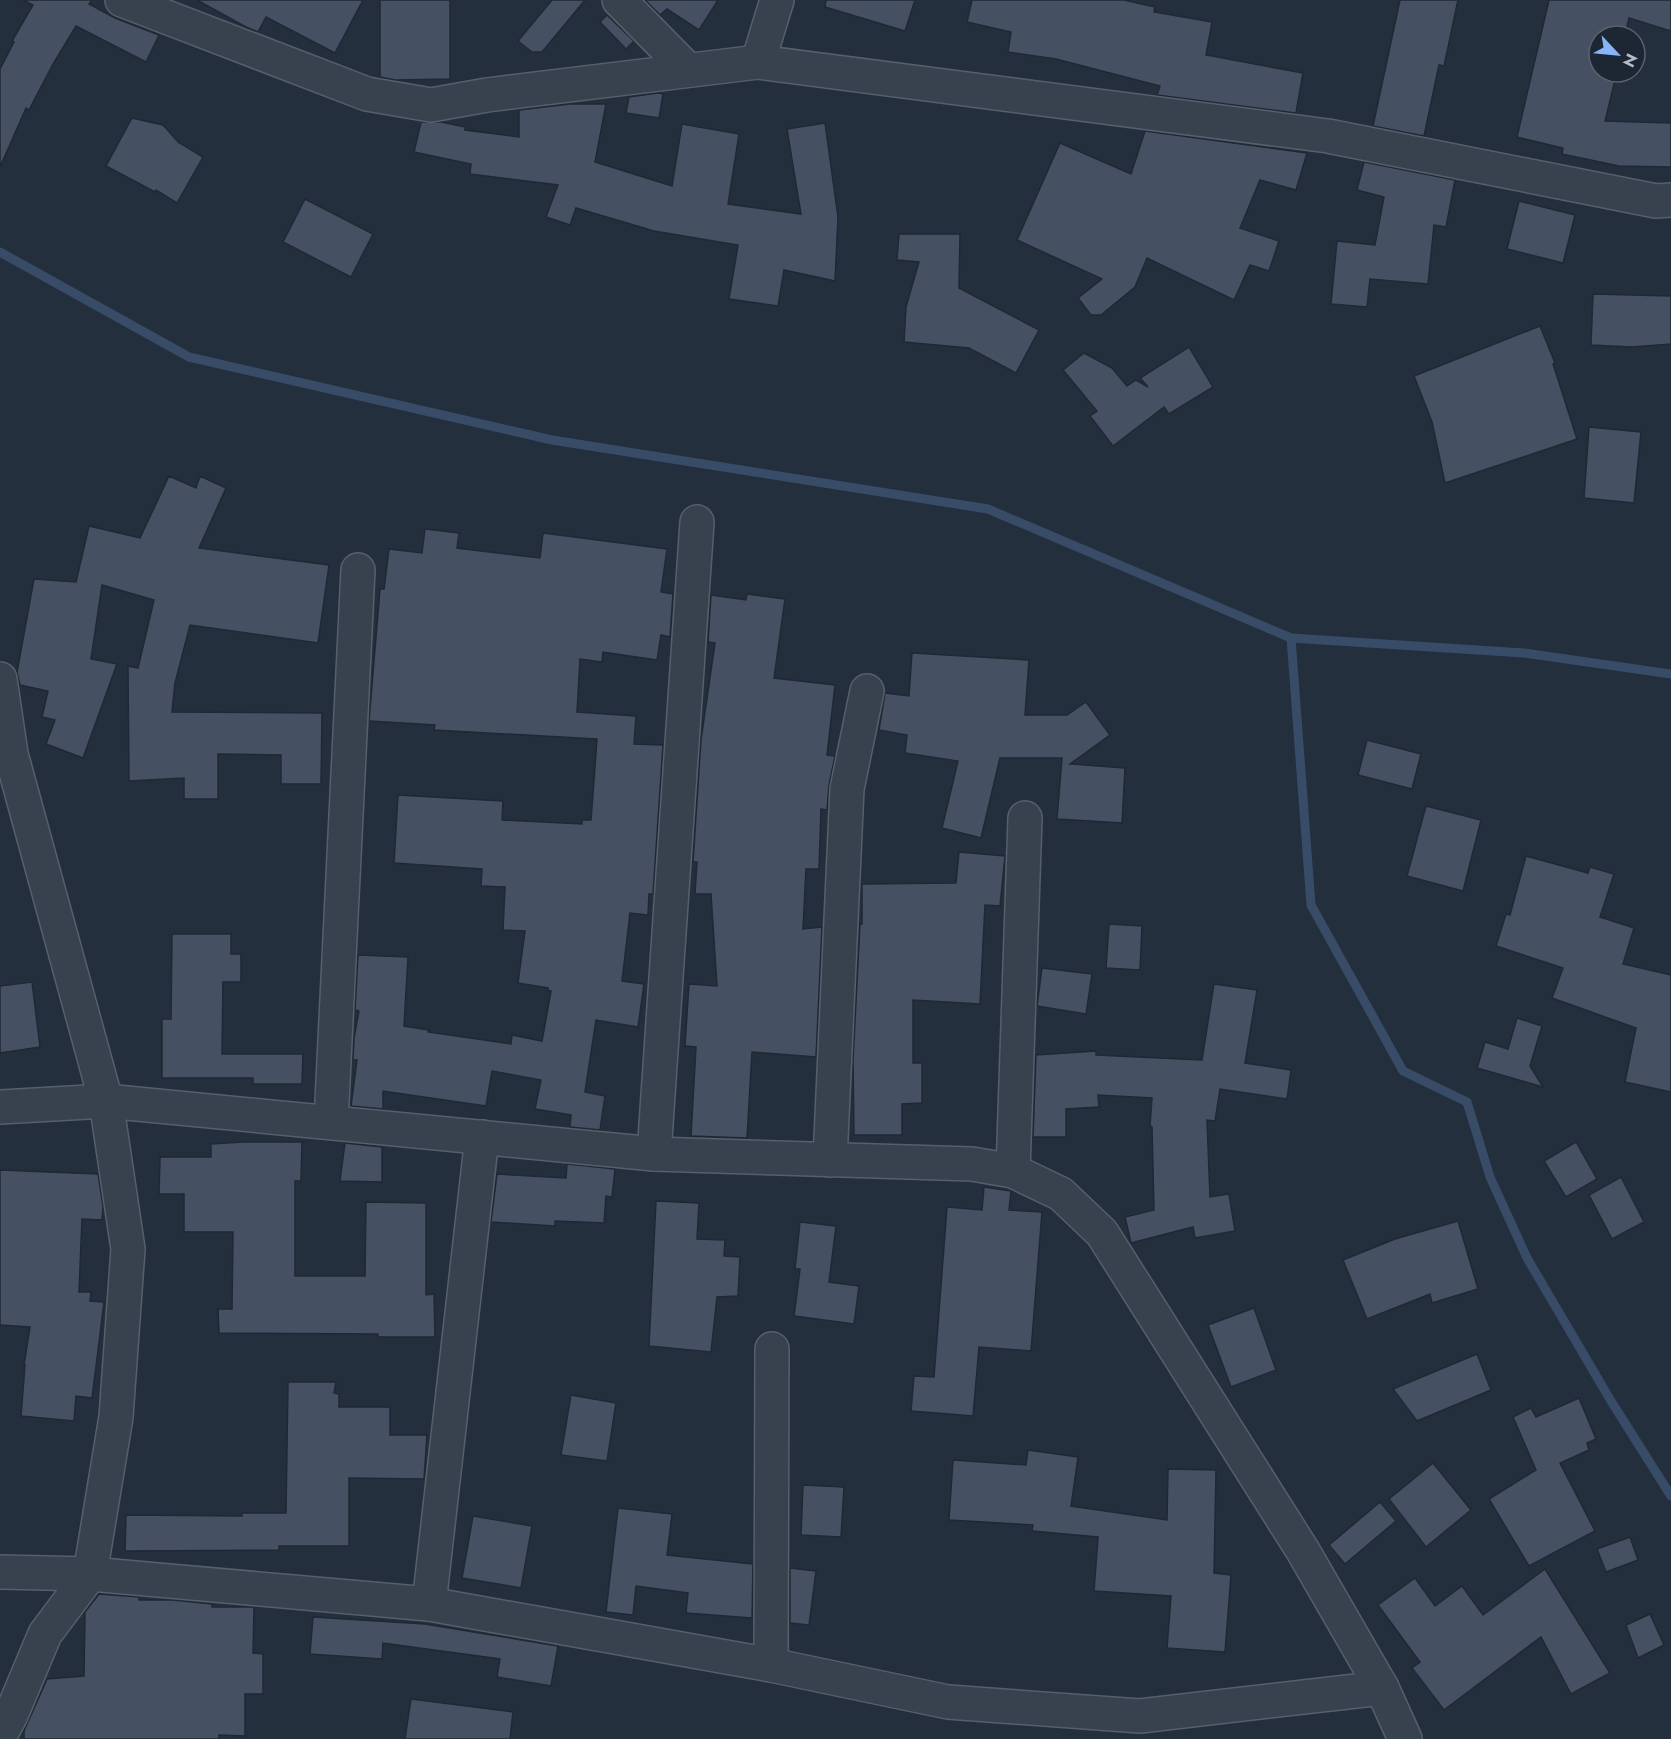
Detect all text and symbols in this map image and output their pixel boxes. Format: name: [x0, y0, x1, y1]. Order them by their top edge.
north arrow: [1587, 24, 1647, 84]
text: N: [1617, 50, 1643, 71]

